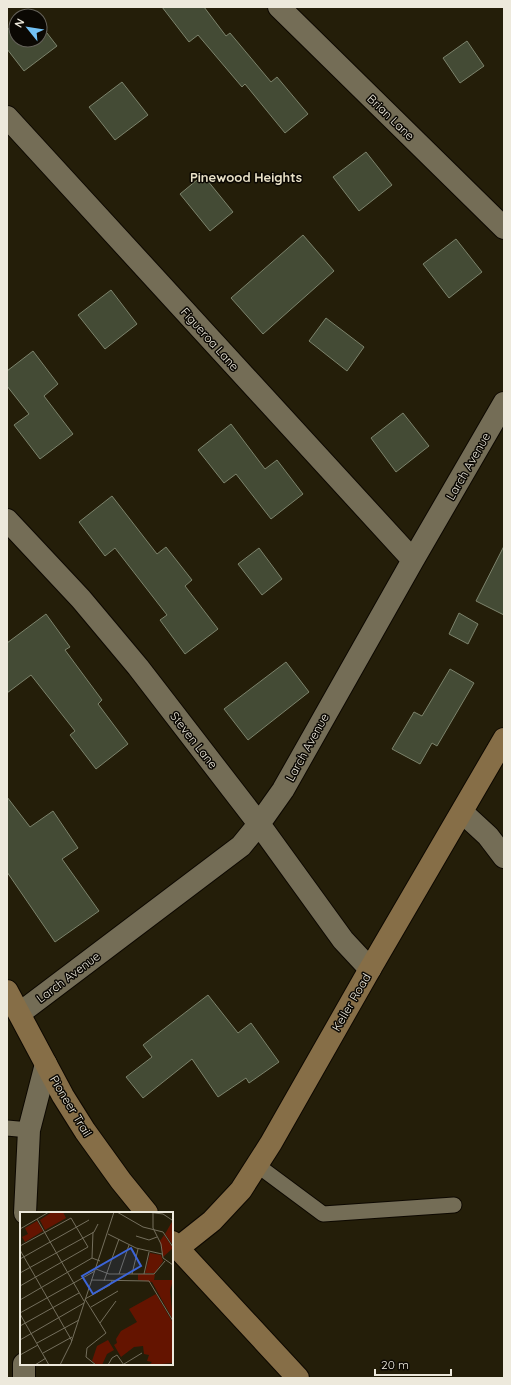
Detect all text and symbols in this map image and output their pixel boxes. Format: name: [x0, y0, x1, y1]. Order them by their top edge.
north arrow: [8, 8, 48, 48]
text: N: [11, 16, 27, 30]
street label: Brian Lane: [364, 91, 418, 143]
district label: Pinewood Heights: [190, 169, 302, 185]
street label: Figueroa Lane: [178, 304, 242, 374]
street label: Larch Avenue: [443, 429, 493, 502]
street label: Steven Lane: [167, 709, 221, 772]
street label: Larch Avenue: [282, 710, 332, 784]
street label: Larch Avenue: [33, 948, 103, 1006]
street label: Keller Road: [328, 970, 374, 1034]
street label: Pioneer Trail: [47, 1073, 95, 1139]
inset map: [20, 1212, 173, 1365]
scale bar: [375, 1351, 451, 1377]
text: 20 m: [381, 1357, 409, 1372]

